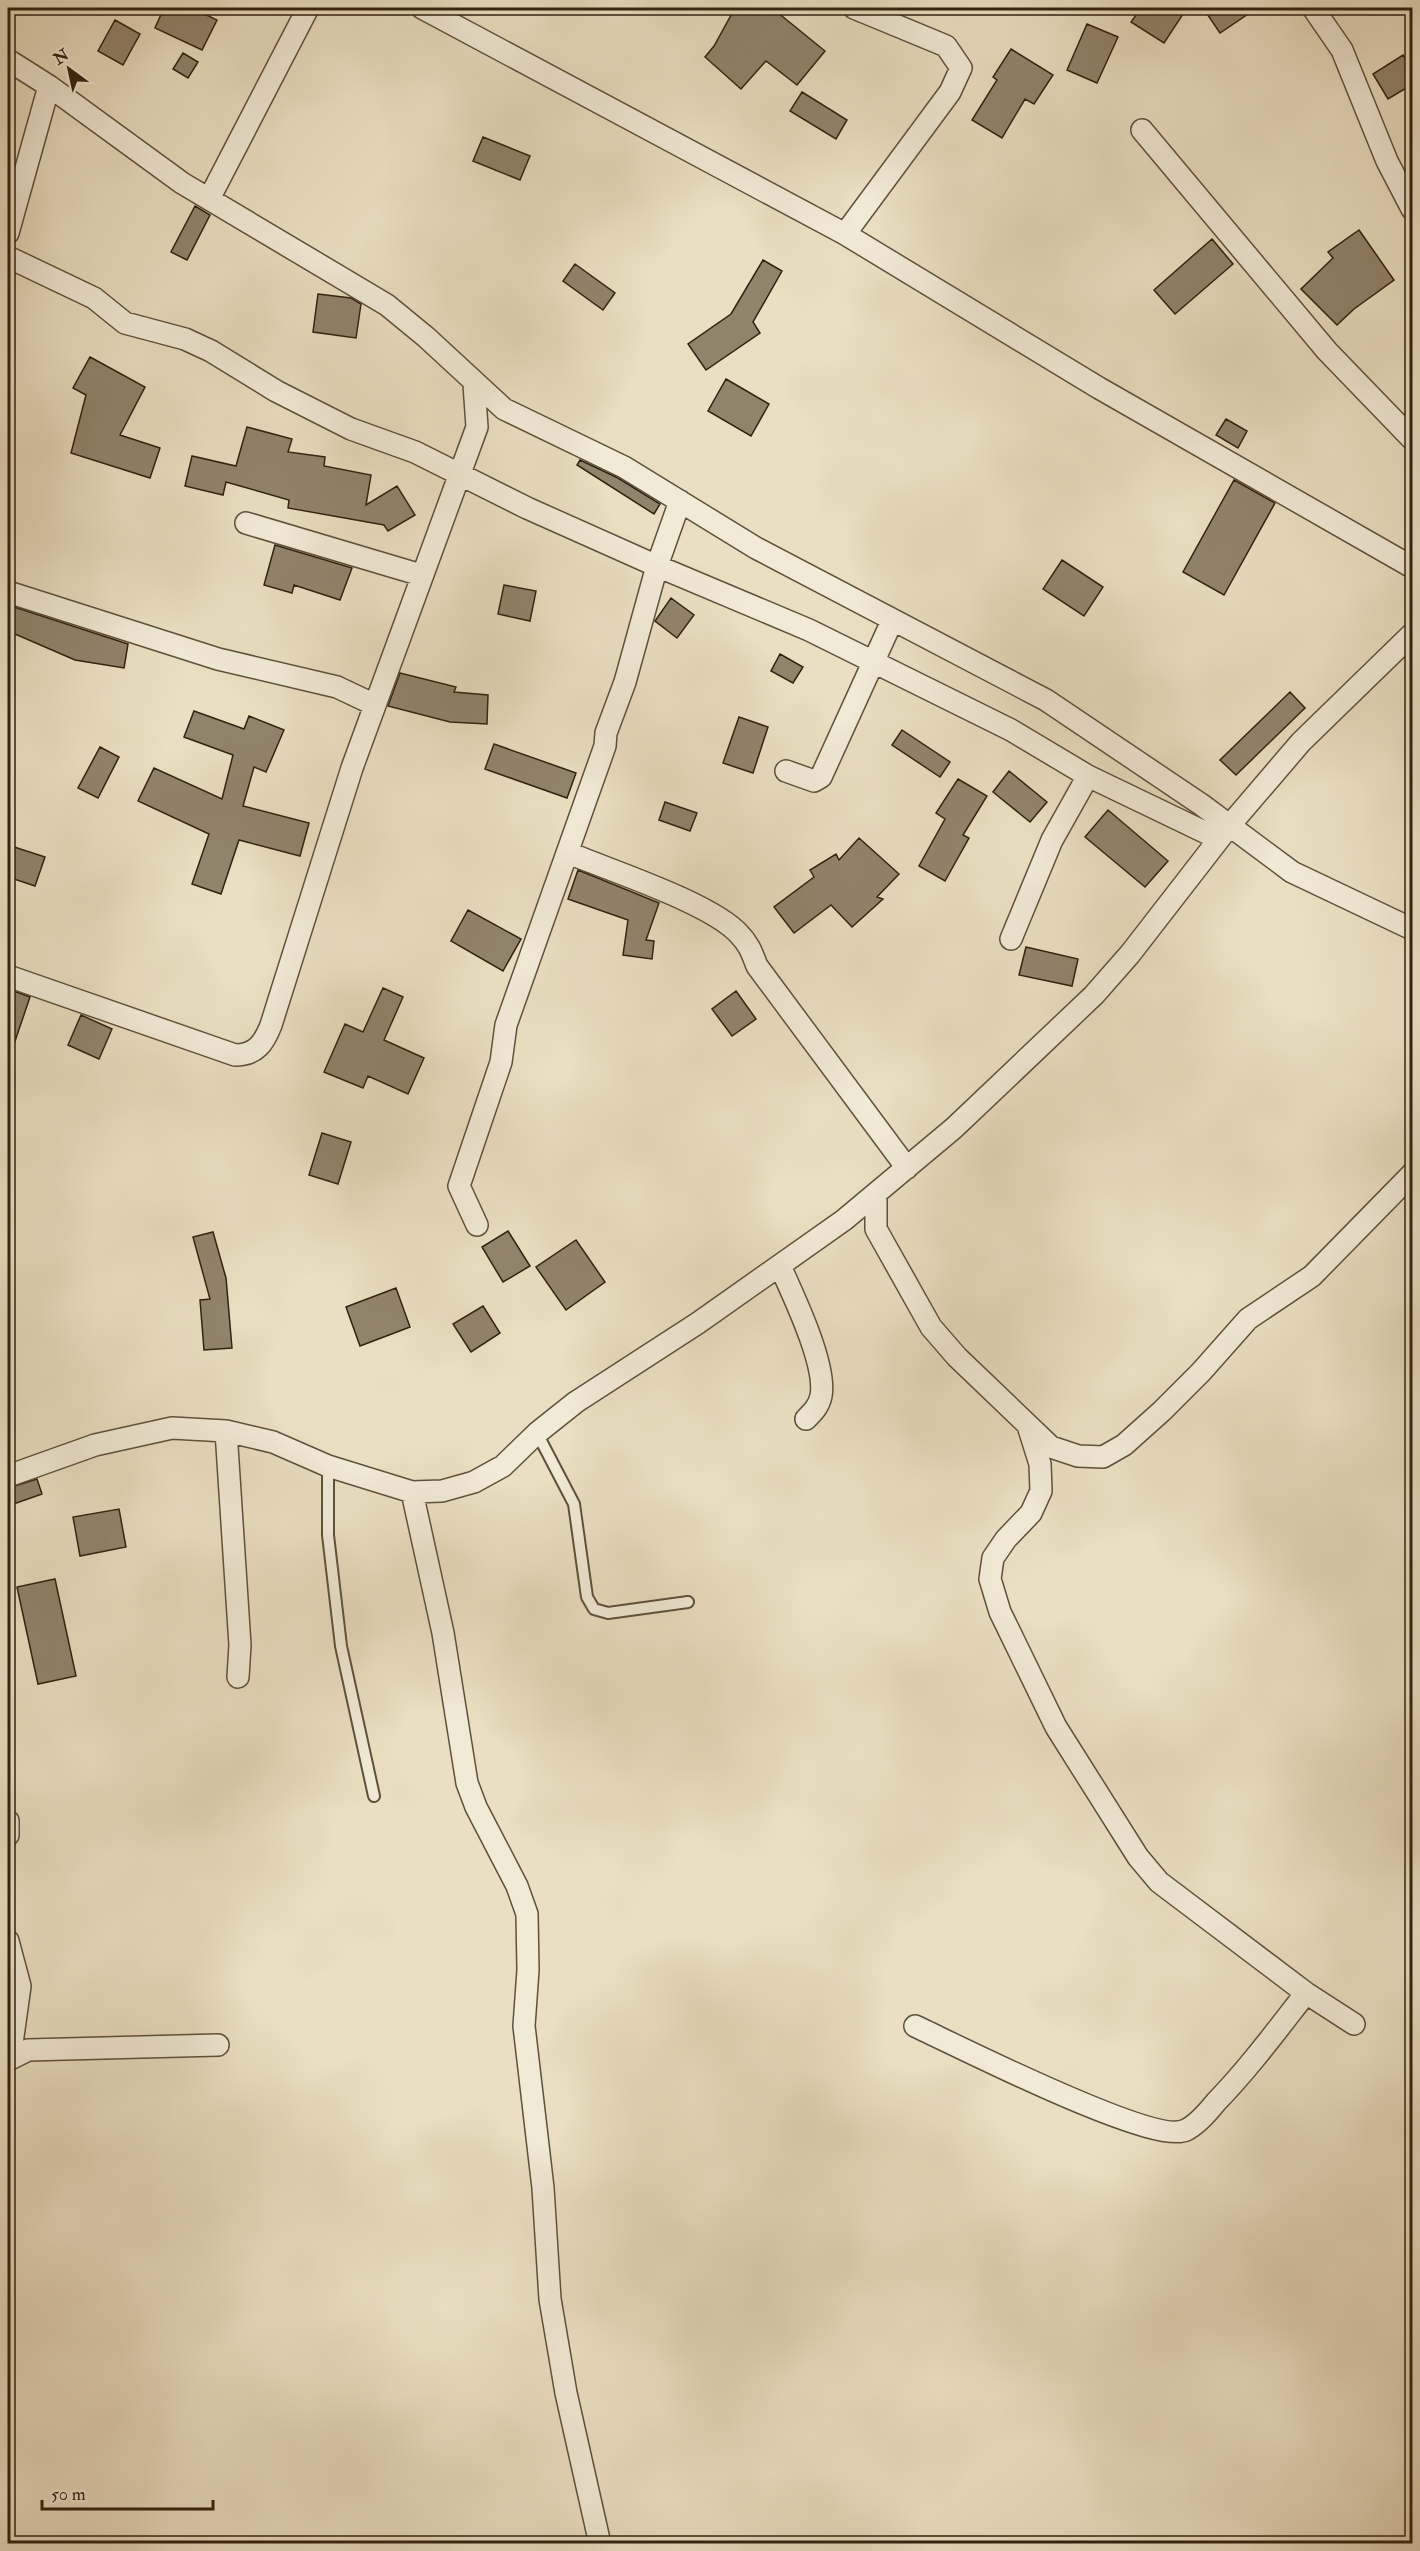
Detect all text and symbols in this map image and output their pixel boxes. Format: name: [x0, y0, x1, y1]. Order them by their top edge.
north arrow: [39, 39, 99, 99]
text: N: [49, 45, 73, 70]
scale bar: [42, 2473, 213, 2511]
text: 50 m: [51, 2483, 86, 2506]

